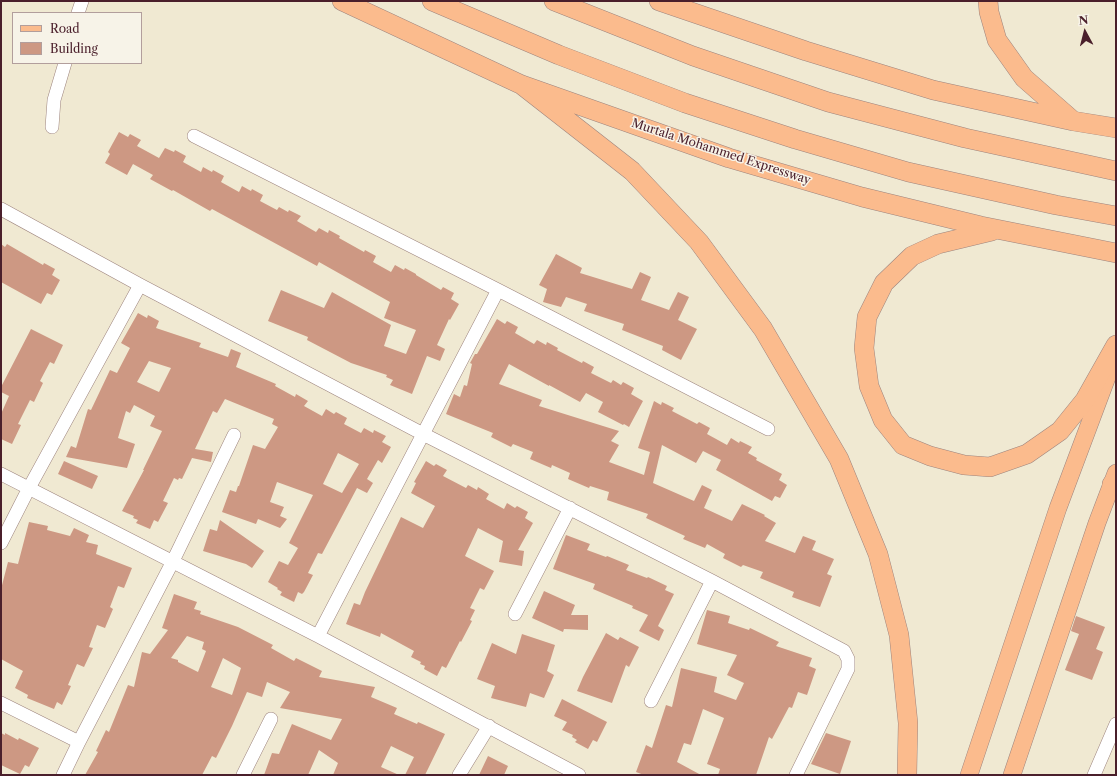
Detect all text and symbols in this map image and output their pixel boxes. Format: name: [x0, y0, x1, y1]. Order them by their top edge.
legend: [12, 12, 142, 64]
north arrow: [1065, 12, 1105, 52]
text: N: [1078, 13, 1089, 28]
text: Road: [50, 21, 80, 36]
text: Building: [50, 41, 98, 56]
street label: Murtala Mohammed Expressway: [630, 116, 812, 188]

